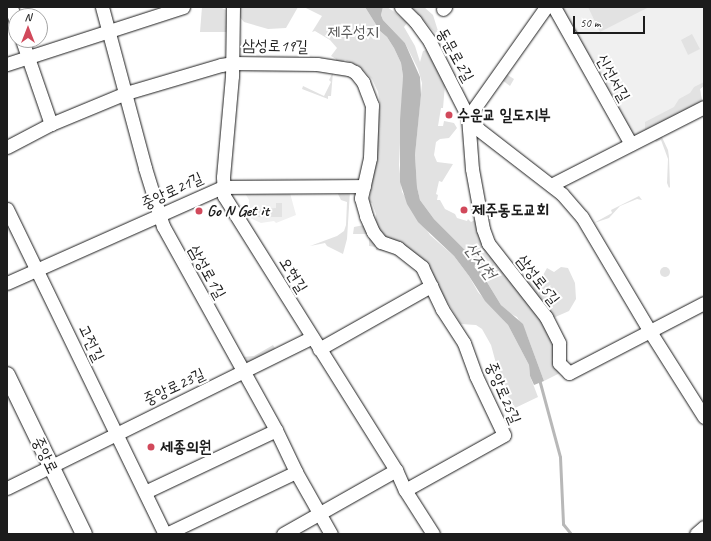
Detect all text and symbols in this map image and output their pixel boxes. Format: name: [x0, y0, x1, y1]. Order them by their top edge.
north arrow: [8, 8, 48, 48]
scale bar: [575, 8, 647, 34]
text: N: [25, 10, 31, 24]
text: 50 m: [580, 15, 600, 31]
park label: 제주성지: [327, 22, 379, 42]
street label: 동문로2길: [432, 25, 478, 85]
street label: 삼성로19길: [242, 36, 308, 56]
street label: 신선서길: [592, 51, 634, 105]
place label: 수운교 일도지부: [457, 105, 551, 125]
marker: 수운교 일도지부: [444, 110, 454, 120]
street label: 중앙로21길: [138, 168, 206, 214]
place label: 제주동도교회: [472, 200, 549, 220]
place label: Go N Get it: [207, 201, 269, 221]
marker: 제주동도교회: [459, 205, 469, 215]
marker: Go N Get it: [194, 206, 204, 216]
water label: 산지천: [460, 238, 500, 284]
street label: 삼성로1길: [184, 242, 230, 302]
street label: 삼성로5길: [512, 251, 564, 309]
street label: 오현길: [275, 254, 311, 296]
street label: 고전길: [74, 321, 108, 365]
street label: 중앙로25길: [481, 359, 525, 427]
street label: 중앙로23길: [140, 364, 208, 410]
street label: 중앙로: [28, 433, 62, 477]
place label: 세종의원: [160, 437, 212, 457]
marker: 세종의원: [145, 441, 157, 453]

